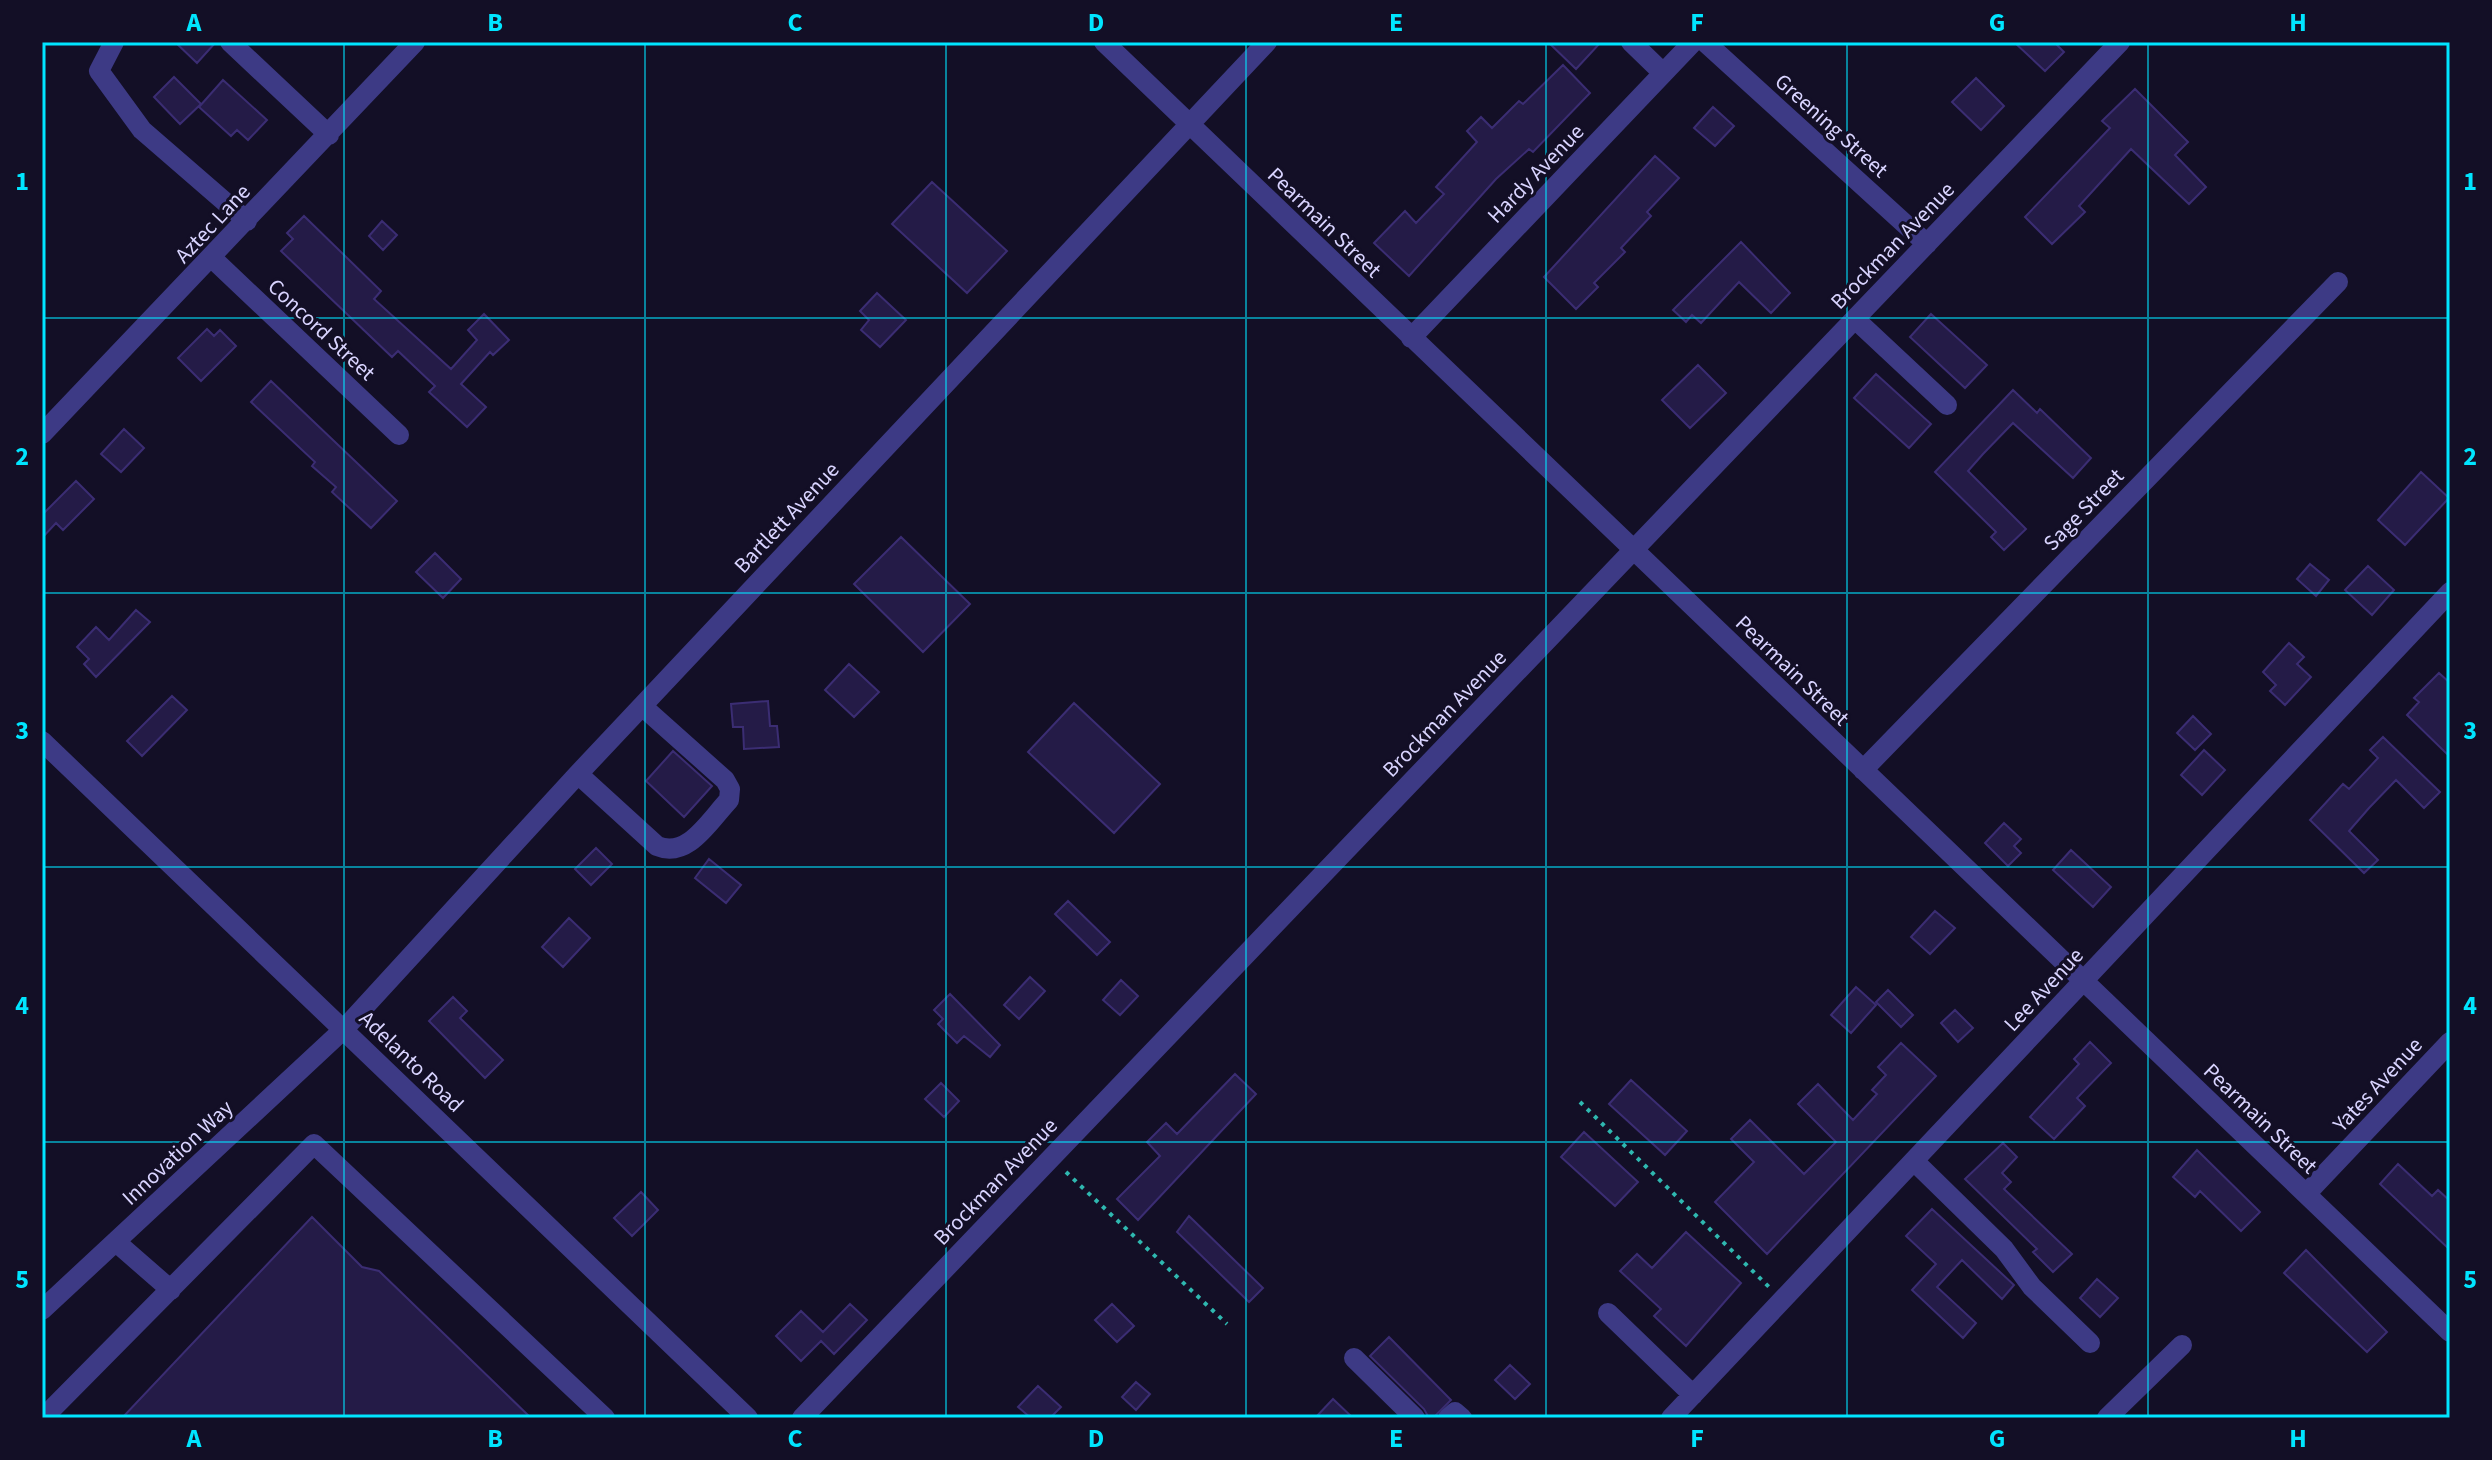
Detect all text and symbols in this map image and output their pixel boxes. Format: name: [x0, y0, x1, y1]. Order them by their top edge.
text: A: [186, 4, 203, 41]
text: B: [487, 4, 503, 41]
text: C: [787, 4, 803, 41]
text: D: [1088, 4, 1104, 41]
text: E: [1389, 4, 1403, 41]
text: F: [1690, 4, 1704, 41]
text: G: [1989, 4, 2005, 41]
text: H: [2289, 4, 2307, 41]
street label: Greening Street: [1768, 66, 1896, 186]
street label: Hardy Avenue: [1480, 117, 1592, 231]
street label: Pearmain Street: [1260, 160, 1389, 286]
text: 1: [15, 163, 29, 200]
text: 1: [2463, 163, 2477, 200]
street label: Brockman Avenue: [1823, 175, 1962, 317]
street label: Aztec Lane: [167, 177, 258, 271]
street label: Concord Street: [260, 271, 383, 389]
text: 2: [15, 438, 29, 475]
text: 2: [2463, 438, 2477, 475]
street label: Bartlett Avenue: [727, 455, 847, 581]
street label: Sage Street: [2036, 461, 2132, 558]
street label: Pearmain Street: [1728, 608, 1857, 734]
street label: Brockman Avenue: [1375, 643, 1514, 785]
text: 3: [15, 712, 29, 749]
text: 3: [2463, 712, 2477, 749]
street label: Lee Avenue: [1996, 941, 2091, 1039]
text: 4: [15, 987, 29, 1024]
text: 4: [2463, 987, 2477, 1024]
street label: Adelanto Road: [352, 1003, 471, 1120]
street label: Yates Avenue: [2325, 1030, 2430, 1140]
street label: Pearmain Street: [2196, 1056, 2325, 1182]
street label: Innovation Way: [115, 1092, 241, 1213]
street label: Brockman Avenue: [926, 1111, 1065, 1253]
text: 5: [15, 1261, 29, 1298]
text: 5: [2463, 1261, 2477, 1298]
text: A: [186, 1420, 203, 1457]
text: B: [487, 1420, 503, 1457]
text: C: [787, 1420, 803, 1457]
text: D: [1088, 1420, 1104, 1457]
text: E: [1389, 1420, 1403, 1457]
text: F: [1690, 1420, 1704, 1457]
text: G: [1989, 1420, 2005, 1457]
text: H: [2289, 1420, 2307, 1457]

